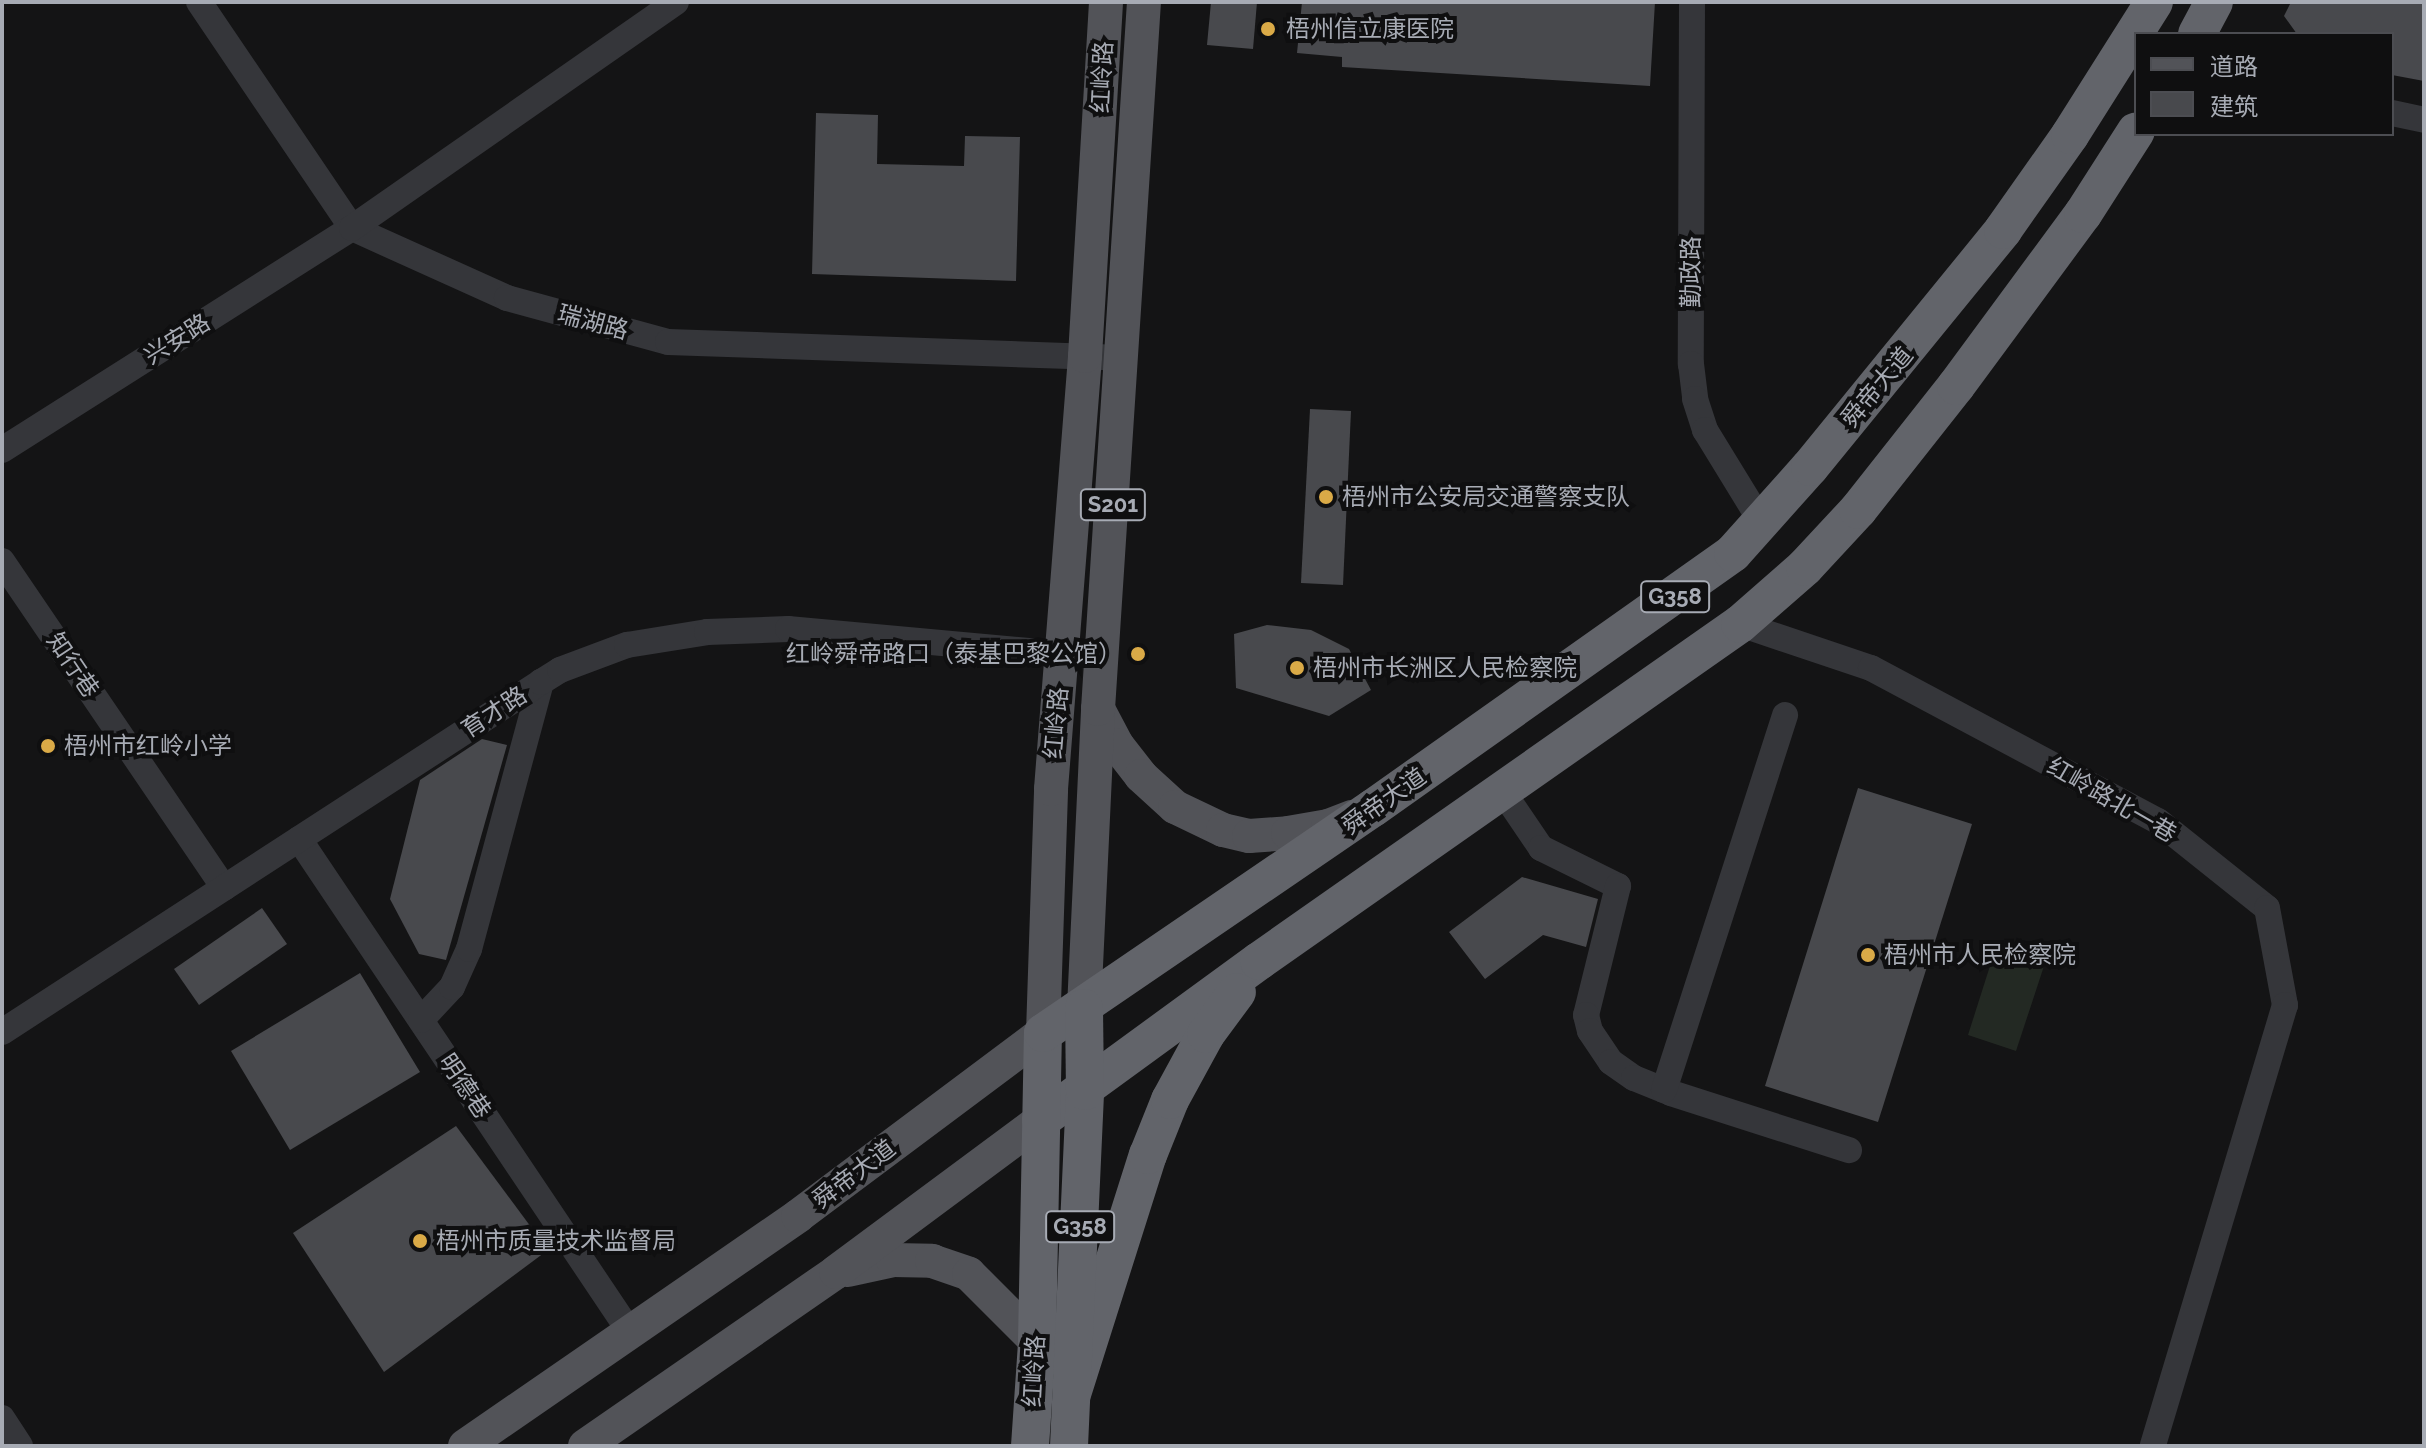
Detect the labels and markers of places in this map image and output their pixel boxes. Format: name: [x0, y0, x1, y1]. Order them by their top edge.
place label: 梧州信立康医院: [1286, 15, 1454, 43]
marker: 梧州信立康医院: [1257, 18, 1279, 40]
place label: 梧州市公安局交通警察支队: [1342, 483, 1630, 511]
marker: 梧州市公安局交通警察支队: [1317, 488, 1335, 506]
place label: 红岭舜帝路口（泰基巴黎公馆）: [786, 640, 1122, 668]
marker: 红岭舜帝路口（泰基巴黎公馆）: [1129, 645, 1147, 663]
place label: 梧州市长洲区人民检察院: [1313, 654, 1577, 682]
marker: 梧州市长洲区人民检察院: [1288, 659, 1306, 677]
place label: 梧州市红岭小学: [64, 732, 232, 760]
marker: 梧州市红岭小学: [39, 737, 57, 755]
place label: 梧州市人民检察院: [1884, 941, 2076, 969]
marker: 梧州市人民检察院: [1859, 946, 1877, 964]
place label: 梧州市质量技术监督局: [436, 1227, 676, 1255]
marker: 梧州市质量技术监督局: [411, 1232, 429, 1250]

